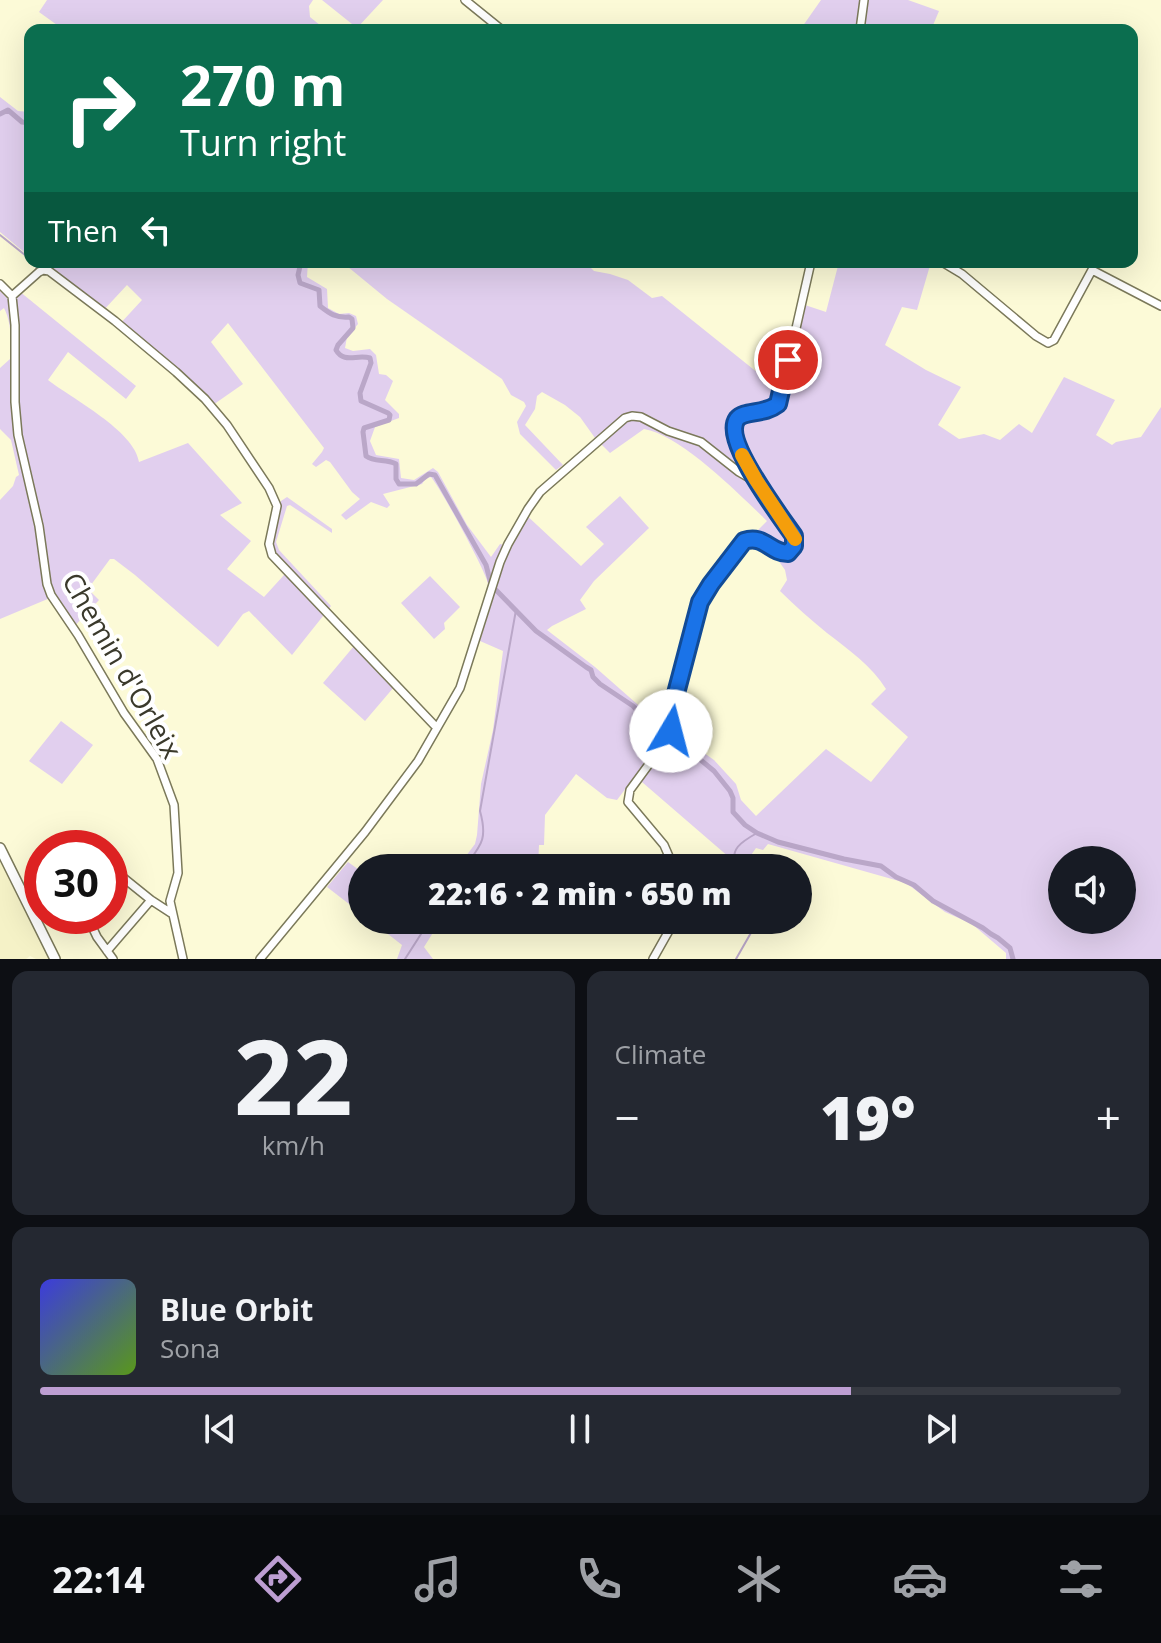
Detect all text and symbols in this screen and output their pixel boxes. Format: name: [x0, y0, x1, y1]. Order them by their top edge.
text: 270 m: [180, 46, 346, 122]
icon: right: [48, 56, 152, 160]
text: Turn right: [180, 118, 346, 167]
icon: left: [134, 208, 178, 252]
text: Then: [48, 210, 118, 251]
pin: [754, 326, 822, 394]
icon: arrive: [766, 338, 810, 382]
street label: Chemin d'Orleix: [54, 565, 192, 765]
position arrow: [629, 689, 713, 773]
speed limit sign: 30: [24, 830, 128, 934]
map controls: [1048, 846, 1136, 934]
button: sound: [1048, 846, 1136, 934]
text: 22:16 · 2 min · 650 m: [428, 873, 732, 914]
text: 22: [234, 1004, 353, 1145]
text: Climate: [615, 1036, 706, 1072]
text: 19°: [820, 1076, 916, 1158]
text: −: [615, 1087, 640, 1147]
text: +: [1096, 1087, 1121, 1147]
text: km/h: [262, 1127, 325, 1163]
text: Blue Orbit: [160, 1289, 313, 1330]
text: Sona: [160, 1330, 220, 1366]
icon: previous: [198, 1407, 242, 1451]
icon: pause: [558, 1407, 602, 1451]
icon: next: [919, 1407, 963, 1451]
icon: directions: [250, 1551, 306, 1607]
icon: music: [410, 1551, 466, 1607]
icon: phone: [571, 1551, 627, 1607]
icon: climate: [731, 1551, 787, 1607]
icon: car: [892, 1551, 948, 1607]
icon: filters: [1053, 1551, 1109, 1607]
text: 22:14: [52, 1555, 145, 1604]

